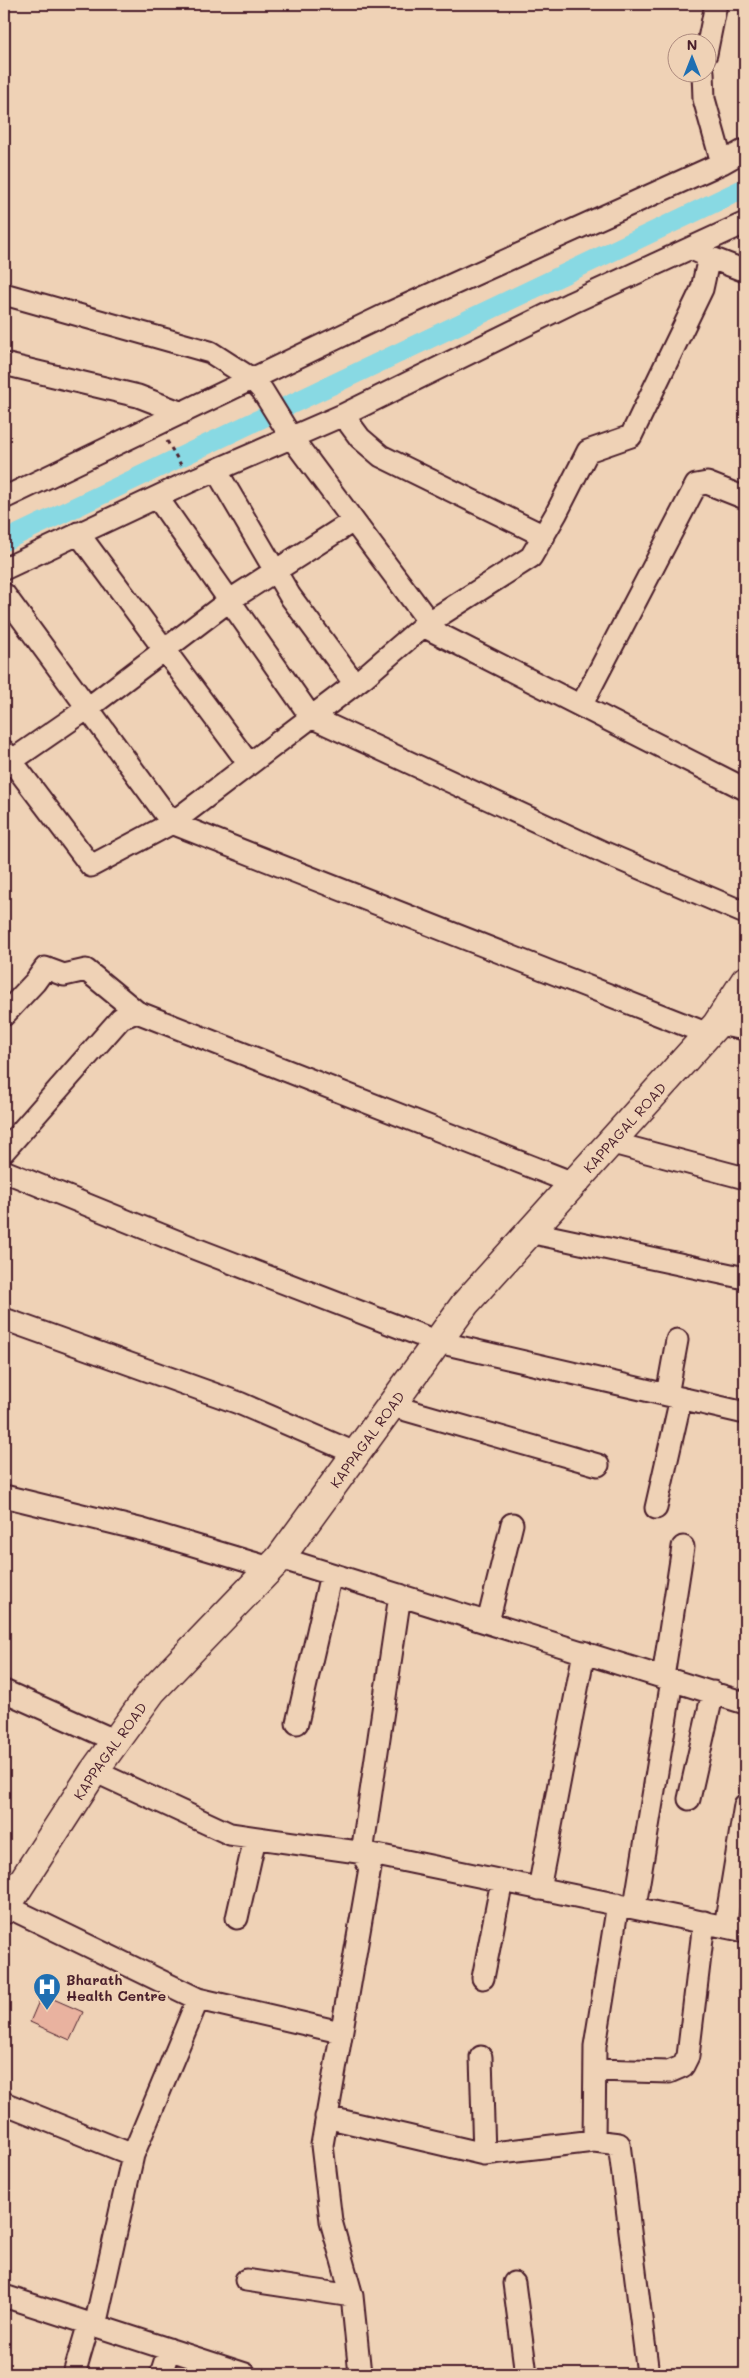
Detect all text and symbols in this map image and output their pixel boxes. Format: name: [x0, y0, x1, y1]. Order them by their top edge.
north arrow: [666, 32, 716, 82]
text: N: [687, 35, 697, 54]
street label: KAPPAGAL ROAD: [578, 1078, 670, 1176]
street label: KAPPAGAL ROAD: [325, 1387, 408, 1491]
street label: KAPPAGAL ROAD: [69, 1698, 150, 1803]
place label: Bharath Health Centre: [66, 1970, 166, 2005]
hospital icon: Bharath Health Centre: [32, 1972, 62, 2011]

